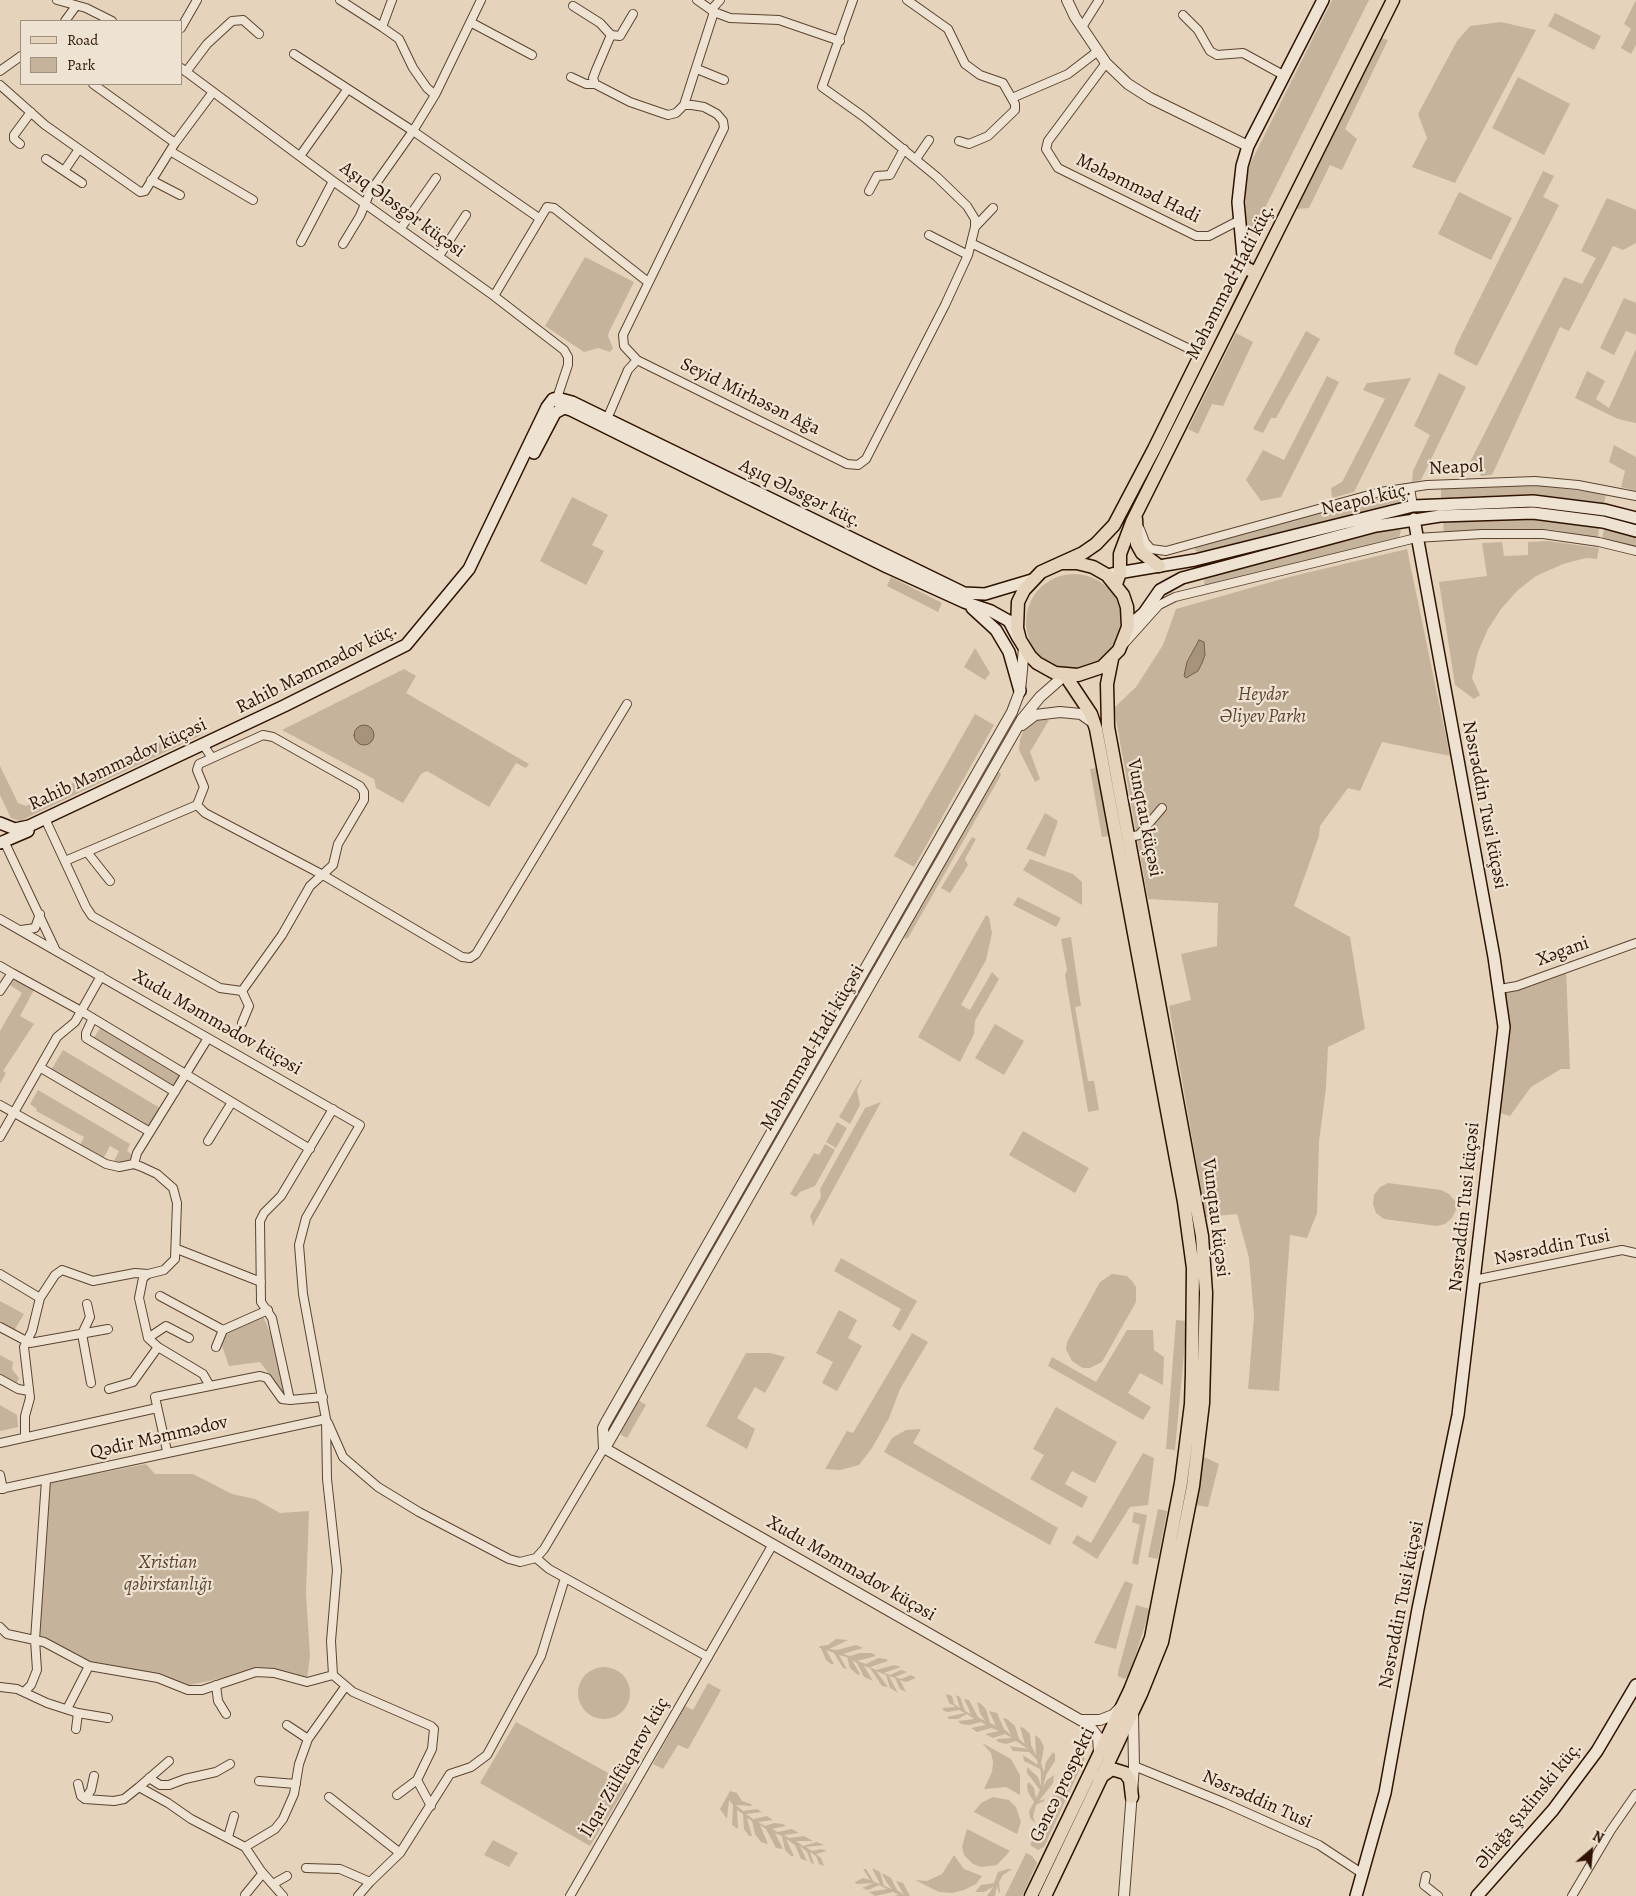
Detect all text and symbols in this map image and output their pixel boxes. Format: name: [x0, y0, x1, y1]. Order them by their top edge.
legend: [20, 20, 182, 85]
text: Road: [67, 30, 98, 50]
text: Park: [67, 55, 95, 75]
street label: Məhəmməd Hadi: [1072, 149, 1204, 229]
street label: Aşıq Ələsgər küçəsi: [335, 157, 469, 263]
street label: Məhəmməd Hadi küç.: [1182, 200, 1280, 364]
street label: Seyid Mirhəsən Ağa: [676, 353, 824, 441]
street label: Aşıq Ələsgər küç.: [735, 455, 865, 533]
street label: Neapol: [1428, 455, 1484, 481]
street label: Neapol küç.: [1319, 479, 1413, 521]
street label: Rahib Məmmədov küç.: [233, 618, 401, 720]
park label: Heydər Əliyev Parkı: [1220, 684, 1306, 728]
street label: Rahib Məmmədov küçəsi: [25, 714, 211, 816]
street label: Nəsrəddin Tusi küçəsi: [1457, 719, 1511, 891]
street label: Vunqtau küçəsi: [1121, 757, 1167, 879]
street label: Xəgani: [1534, 932, 1592, 972]
street label: Məhəmməd Hadi küçəsi: [756, 961, 870, 1135]
street label: Xudu Məmmədov küçəsi: [128, 965, 306, 1081]
street label: Nəsrəddin Tusi küçəsi: [1445, 1121, 1485, 1293]
street label: Vunqtau küçəsi: [1196, 1157, 1234, 1279]
street label: Nəsrəddin Tusi: [1492, 1225, 1612, 1271]
street label: Qədir Məmmədov: [88, 1411, 230, 1465]
street label: Xudu Məmmədov küçəsi: [762, 1511, 940, 1627]
street label: Nəsrəddin Tusi küçəsi: [1375, 1519, 1429, 1691]
park label: Xristian qəbirstanlığı: [124, 1552, 212, 1596]
street label: İlqar Zülfüqarov küç: [576, 1694, 674, 1842]
street label: Gəncə prospekti: [1025, 1724, 1101, 1846]
street label: Əliağa Şıxlinski küç.: [1471, 1738, 1587, 1874]
street label: Nəsrəddin Tusi: [1198, 1766, 1316, 1834]
north arrow: [1566, 1826, 1616, 1876]
text: N: [1589, 1826, 1607, 1848]

